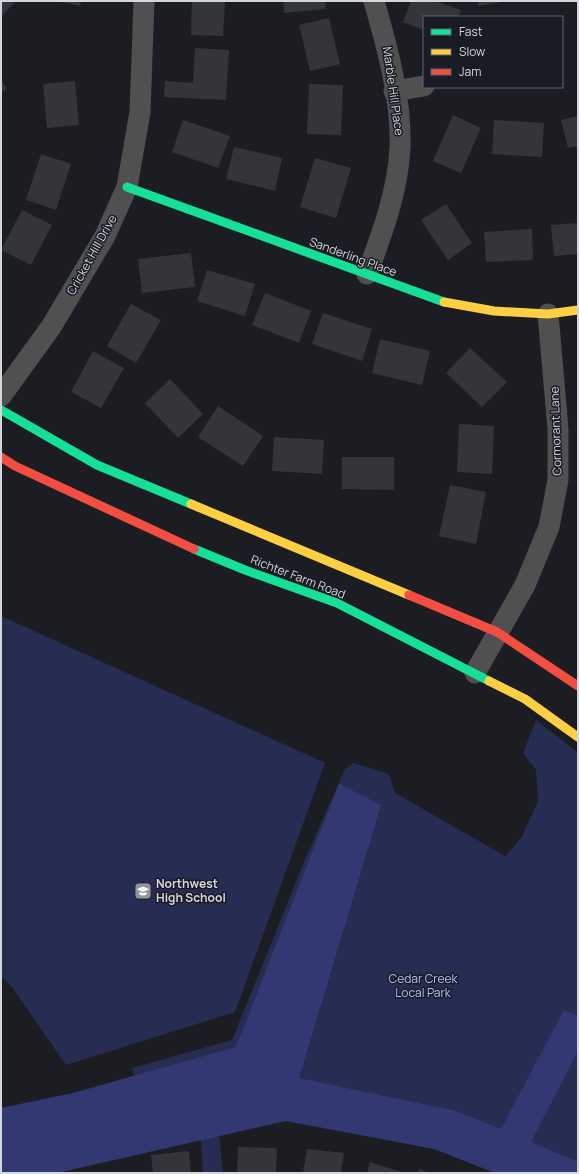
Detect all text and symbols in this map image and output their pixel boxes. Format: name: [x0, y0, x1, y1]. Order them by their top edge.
legend: [423, 16, 563, 88]
text: Fast: [459, 23, 483, 40]
text: Slow: [459, 43, 485, 60]
street label: Marble Hill Place: [379, 45, 408, 136]
text: Jam: [459, 63, 481, 80]
street label: Cricket Hill Drive: [62, 211, 121, 298]
street label: Sanderling Place: [307, 233, 399, 280]
street label: Cormorant Lane: [545, 386, 566, 476]
street label: Richter Farm Road: [248, 551, 348, 602]
place label: Northwest High School: [156, 875, 226, 906]
school or university icon: Northwest High School: [133, 881, 153, 901]
park label: Cedar Creek Local Park: [389, 970, 458, 1001]

